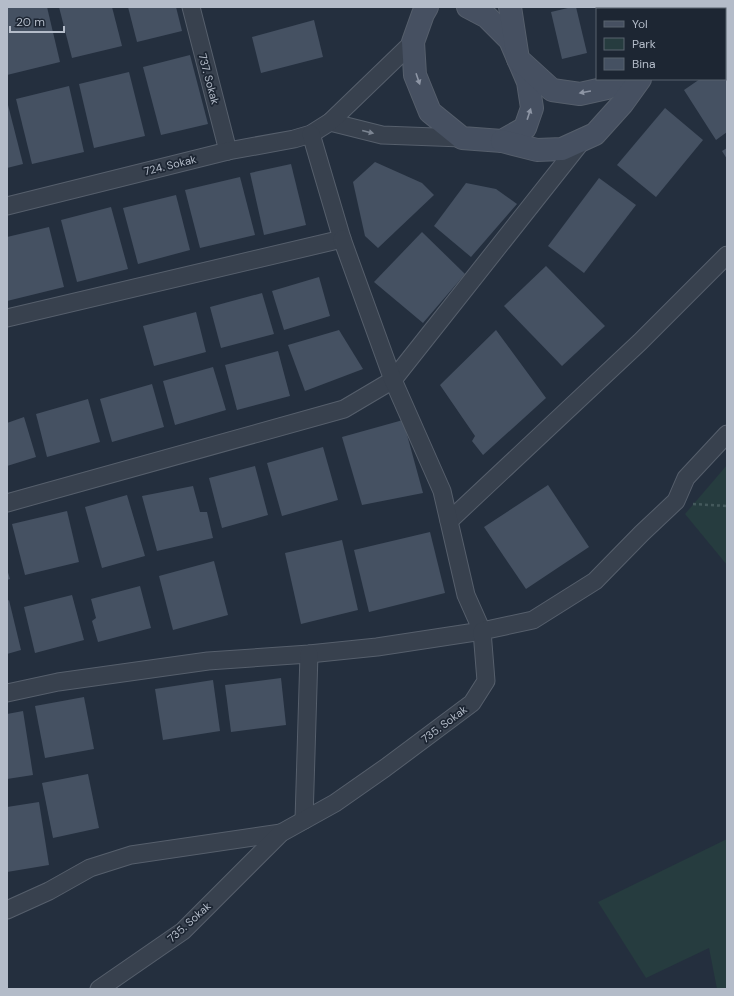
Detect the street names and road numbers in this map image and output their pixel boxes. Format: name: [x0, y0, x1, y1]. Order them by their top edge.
street label: 737. Sokak: [195, 52, 223, 106]
street label: 724. Sokak: [142, 152, 198, 178]
street label: 735. Sokak: [418, 702, 470, 746]
street label: 735. Sokak: [164, 898, 214, 945]

